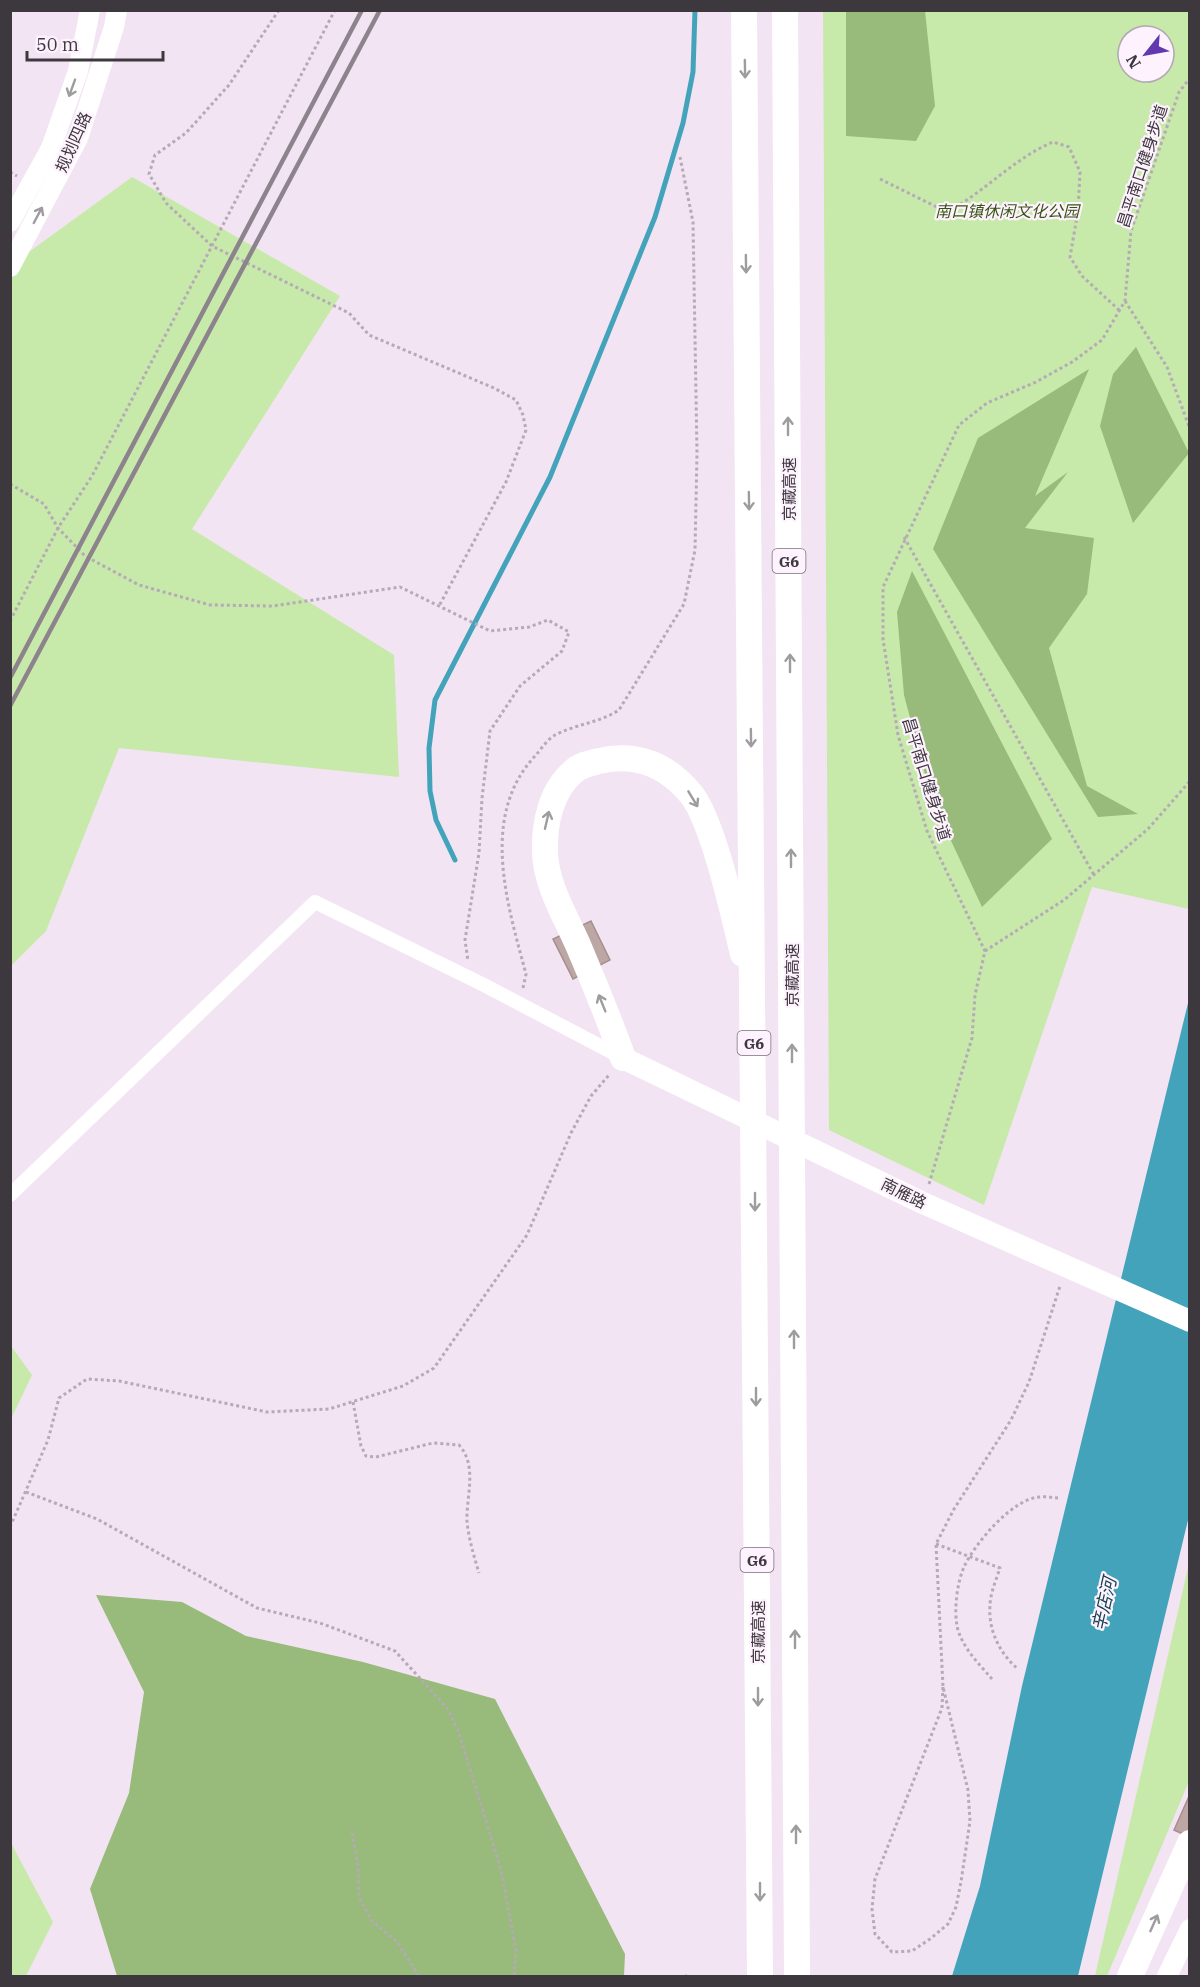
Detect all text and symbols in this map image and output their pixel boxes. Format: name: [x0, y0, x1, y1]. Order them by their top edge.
scale bar: [27, 24, 164, 62]
north arrow: [1116, 24, 1176, 84]
text: 50 m: [36, 33, 79, 56]
text: N: [1121, 51, 1145, 72]
one-way arrow: [739, 58, 751, 78]
one-way arrow: [66, 78, 77, 97]
street label: 昌平南口健身步道: [1113, 102, 1171, 230]
street label: 规划四路: [51, 109, 95, 175]
park label: 南口镇休闲文化公园: [935, 201, 1081, 221]
one-way arrow: [32, 207, 44, 224]
one-way arrow: [741, 253, 752, 273]
one-way arrow: [782, 416, 794, 436]
street label: 京藏高速: [779, 457, 799, 521]
one-way arrow: [743, 490, 755, 510]
road number: G6: [772, 549, 806, 573]
one-way arrow: [784, 653, 796, 673]
street label: 昌平南口健身步道: [899, 715, 955, 843]
one-way arrow: [745, 727, 757, 747]
one-way arrow: [687, 790, 699, 807]
one-way arrow: [542, 811, 554, 830]
one-way arrow: [785, 848, 797, 868]
street label: 京藏高速: [782, 943, 802, 1007]
one-way arrow: [596, 994, 607, 1013]
road number: G6: [738, 1031, 771, 1055]
one-way arrow: [786, 1043, 798, 1063]
street label: 南雁路: [878, 1173, 930, 1213]
one-way arrow: [749, 1192, 761, 1212]
one-way arrow: [788, 1330, 800, 1350]
one-way arrow: [750, 1387, 762, 1407]
road number: G6: [740, 1548, 774, 1572]
water label: 辛店河: [1087, 1572, 1122, 1633]
street label: 京藏高速: [748, 1600, 768, 1664]
one-way arrow: [789, 1630, 801, 1650]
one-way arrow: [752, 1687, 764, 1707]
one-way arrow: [790, 1825, 802, 1845]
one-way arrow: [754, 1882, 766, 1902]
one-way arrow: [1149, 1914, 1160, 1933]

